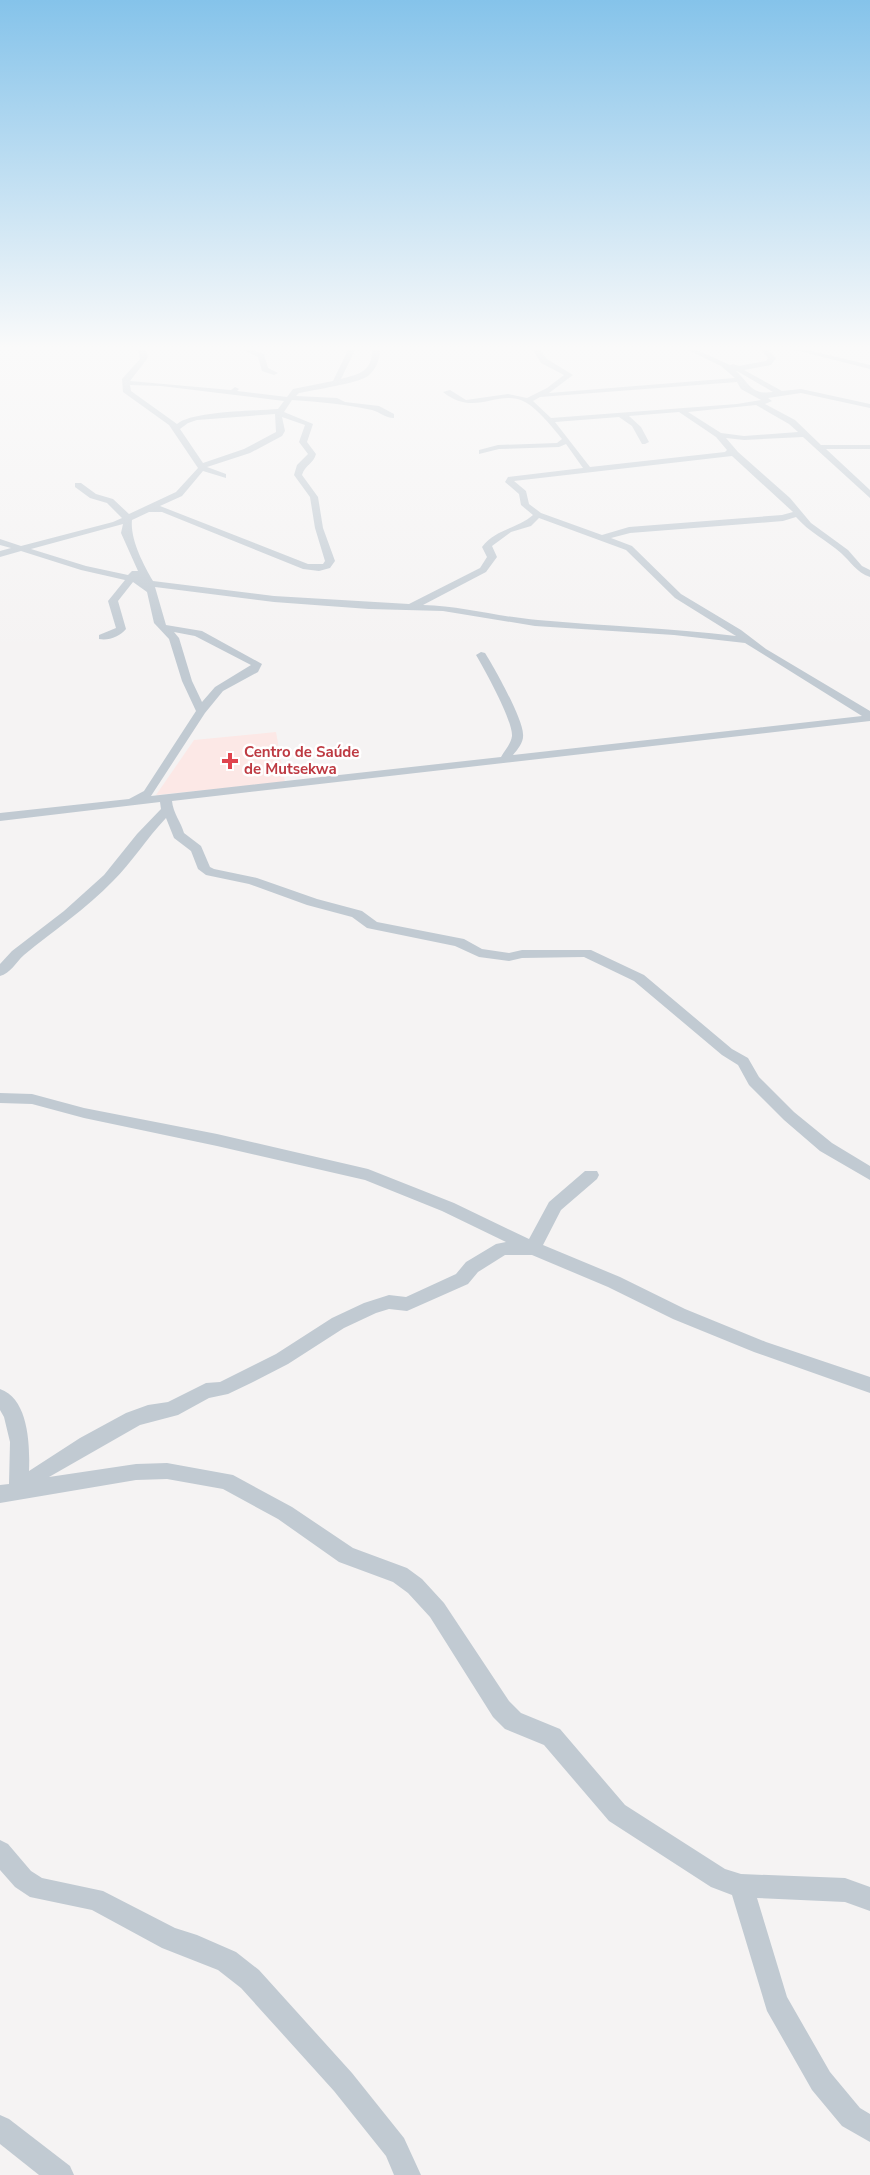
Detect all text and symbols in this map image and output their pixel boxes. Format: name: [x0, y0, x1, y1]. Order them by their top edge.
place label: Centro de Saúde de Mutsekwa: [244, 742, 359, 779]
marker: Centro de Saúde de Mutsekwa: [221, 752, 239, 770]

